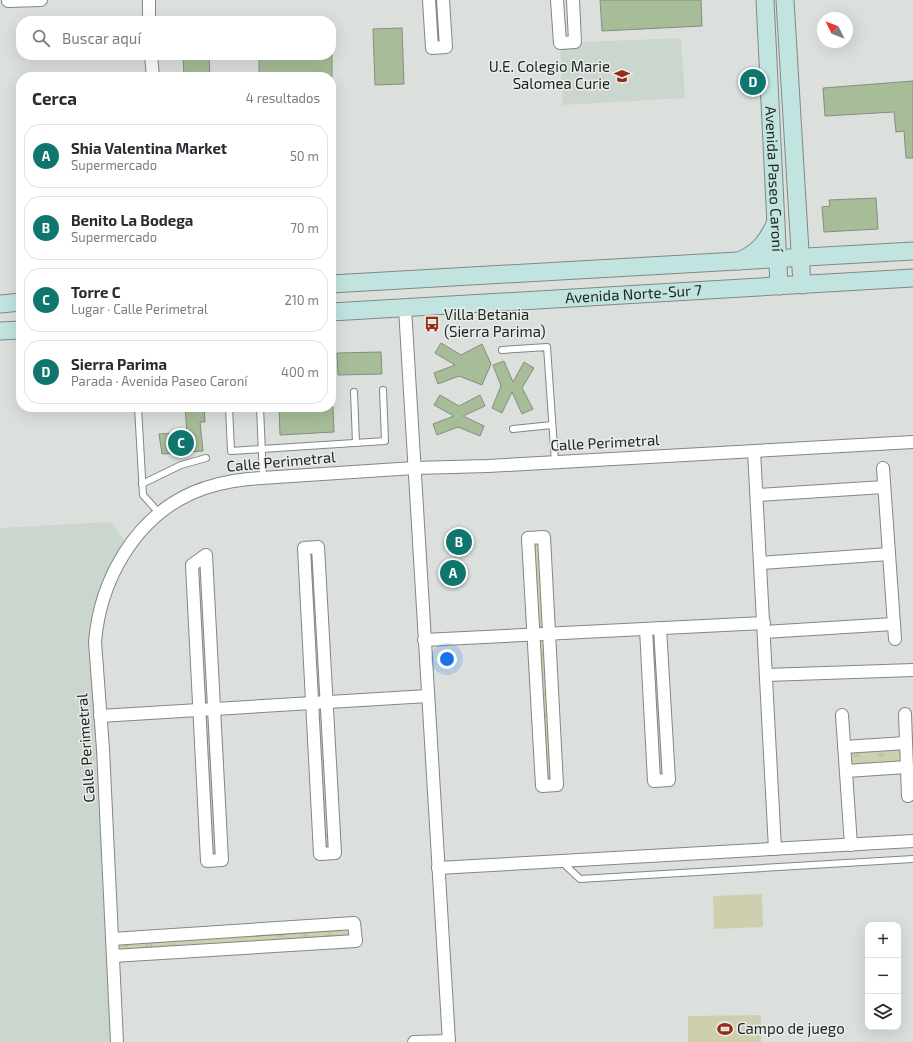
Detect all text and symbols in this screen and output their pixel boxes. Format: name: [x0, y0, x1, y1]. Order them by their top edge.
north arrow: [817, 12, 853, 48]
search box: [16, 16, 336, 60]
icon: search: [30, 27, 52, 49]
text: Buscar aquí: [62, 29, 141, 47]
place label: U.E. Colegio Marie Salomea Curie: [489, 57, 610, 92]
school or university icon: U.E. Colegio Marie Salomea Curie: [613, 67, 631, 85]
pin: D: [740, 67, 766, 97]
text: Cerca: [32, 88, 77, 108]
text: 4 resultados: [246, 90, 320, 106]
street label: Avenida Paseo Caroní: [762, 105, 787, 253]
text: Shia Valentina Market: [71, 139, 227, 157]
text: A: [42, 148, 50, 164]
text: 50 m: [290, 148, 319, 164]
text: Supermercado: [71, 157, 157, 173]
text: Benito La Bodega: [71, 211, 193, 229]
text: B: [42, 220, 50, 236]
text: 70 m: [290, 220, 319, 236]
text: Supermercado: [71, 229, 157, 245]
street label: Avenida Norte-Sur 7: [565, 280, 703, 306]
text: Torre C: [71, 283, 121, 301]
text: C: [42, 292, 50, 308]
text: 210 m: [284, 292, 319, 308]
text: Lugar · Calle Perimetral: [71, 301, 208, 317]
place label: Villa Betania (Sierra Parima): [444, 305, 546, 340]
bus stop icon: Villa Betania (Sierra Parima): [423, 315, 441, 333]
text: Sierra Parima: [71, 355, 167, 373]
text: D: [42, 364, 50, 380]
text: 400 m: [281, 364, 319, 380]
text: Parada · Avenida Paseo Caroní: [71, 373, 248, 389]
pin: C: [168, 428, 194, 458]
street label: Calle Perimetral: [550, 430, 661, 454]
street label: Calle Perimetral: [226, 447, 337, 475]
pin: B: [446, 527, 472, 557]
pin: A: [440, 558, 466, 588]
your location: [437, 649, 457, 669]
street label: Calle Perimetral: [72, 692, 98, 803]
map controls: [865, 922, 901, 1030]
button: +: [865, 922, 901, 958]
button: −: [865, 958, 901, 994]
button: layers: [865, 994, 901, 1030]
place label: Campo de juego: [737, 1019, 845, 1038]
sports icon: Campo de juego: [716, 1020, 734, 1038]

